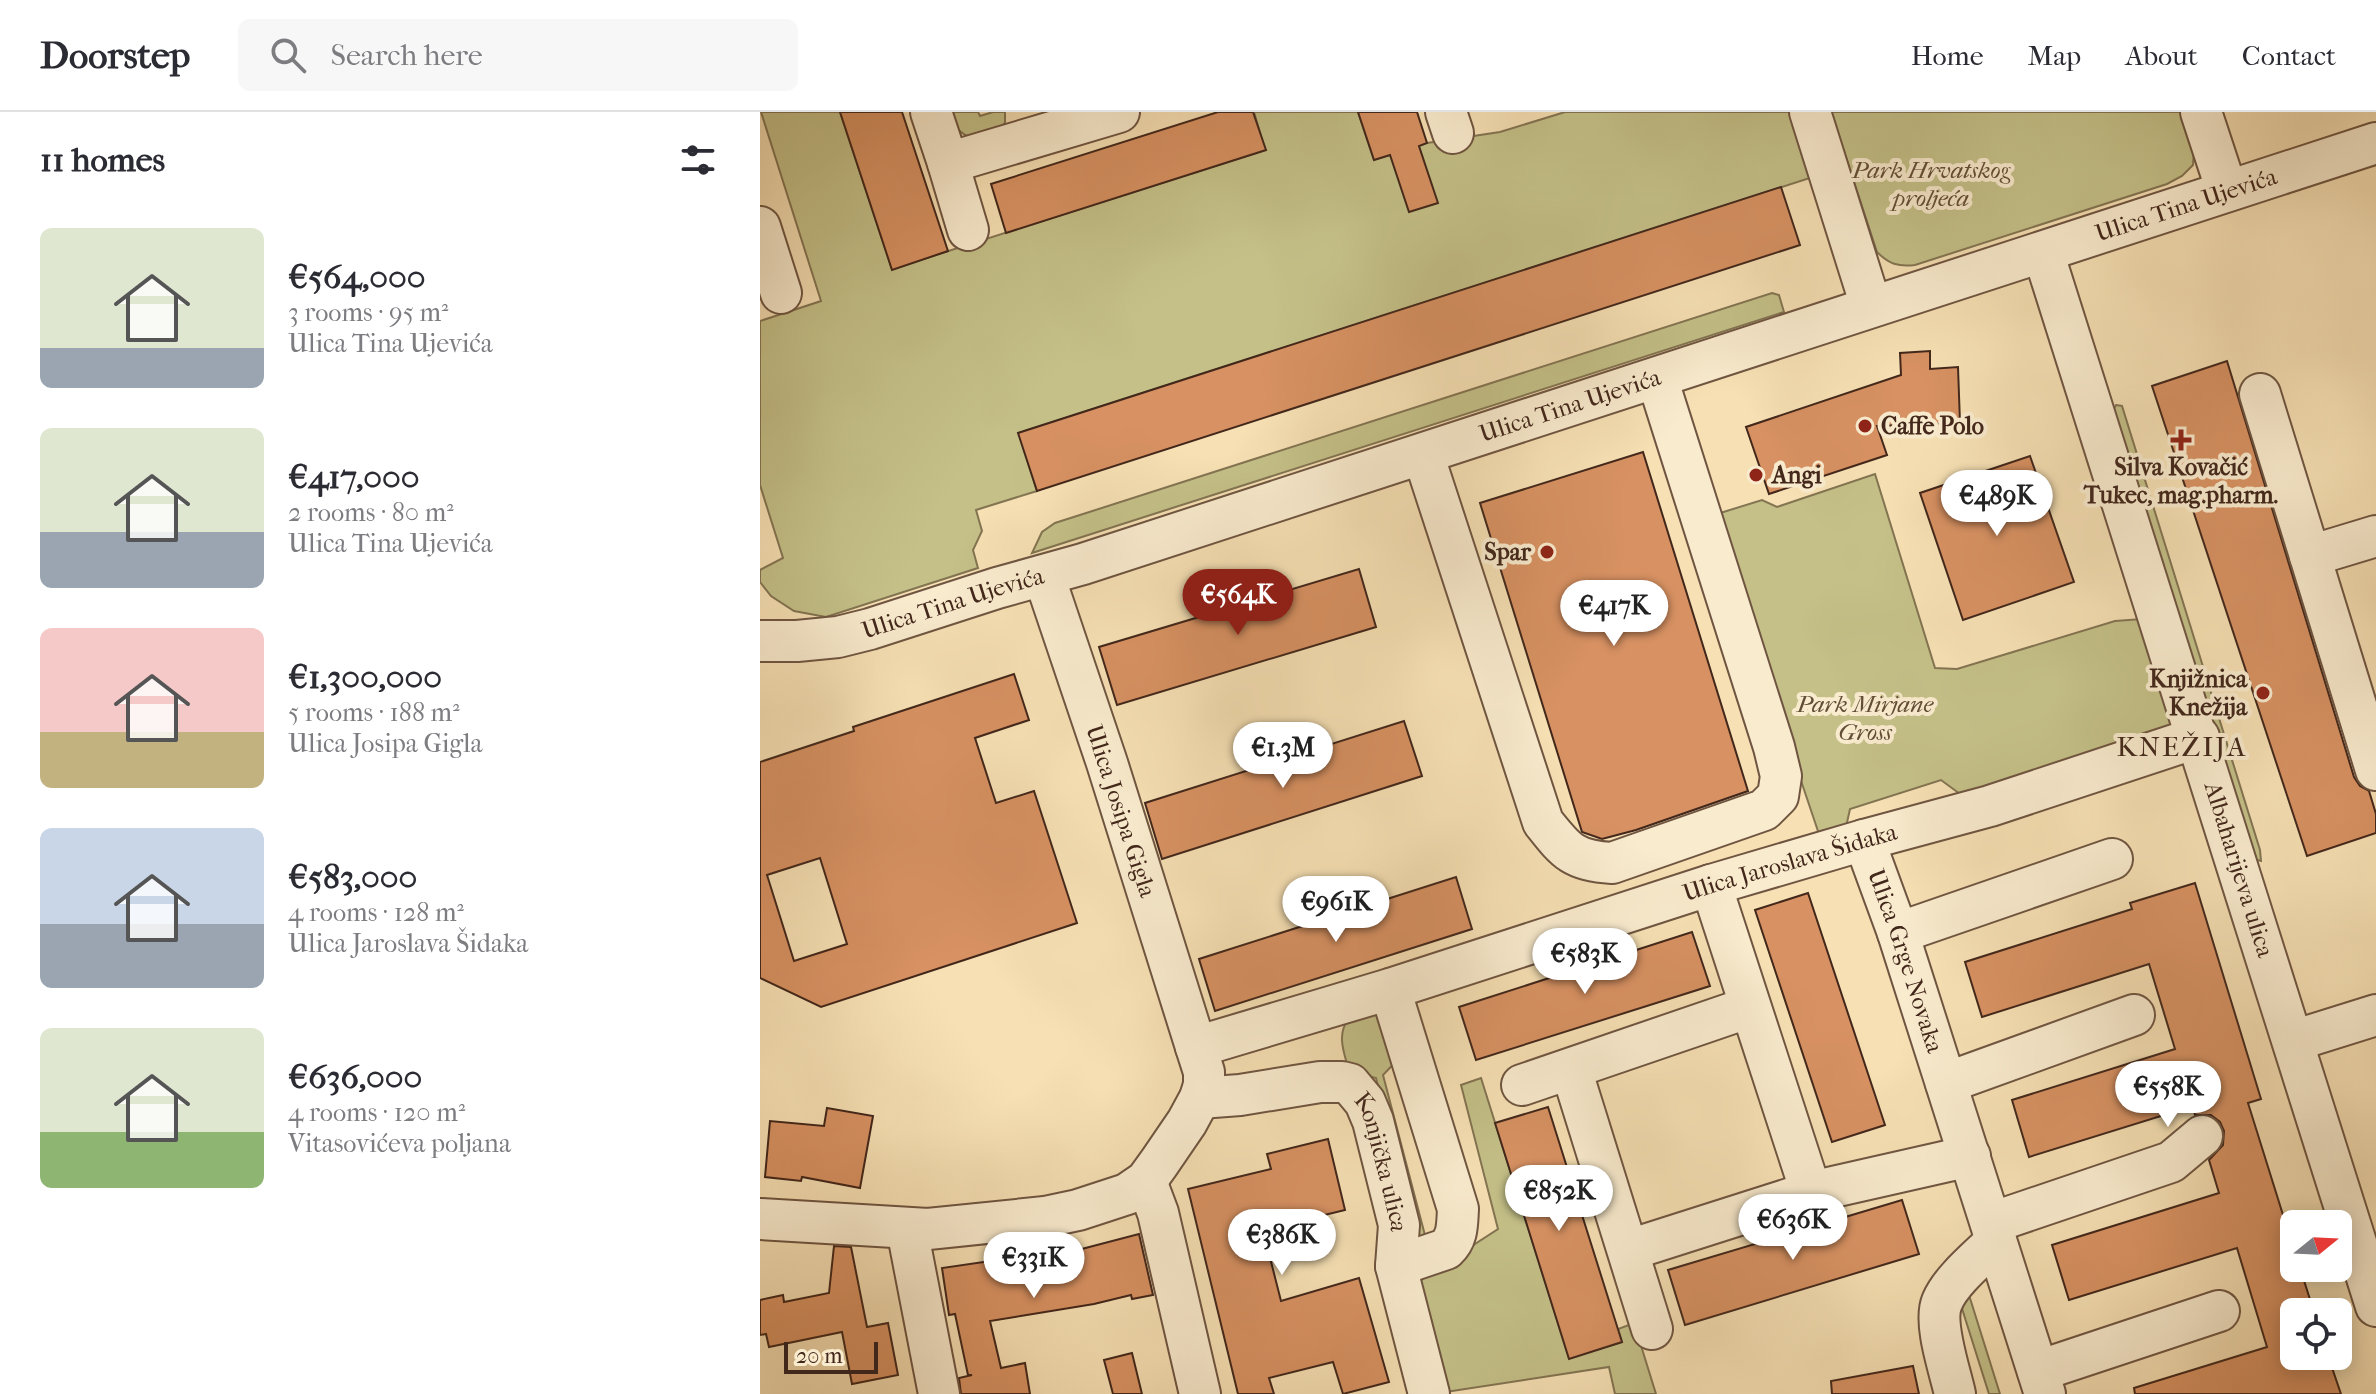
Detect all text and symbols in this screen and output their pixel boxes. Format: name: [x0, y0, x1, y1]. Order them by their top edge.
search box: [238, 19, 798, 91]
text: Doorstep: [40, 33, 190, 78]
icon: search: [266, 33, 310, 77]
text: Search here: [330, 38, 483, 73]
text: Home: [1911, 39, 1984, 72]
text: Map: [2028, 39, 2081, 72]
text: About: [2125, 39, 2198, 72]
text: Contact: [2242, 39, 2336, 72]
icon: filters: [676, 138, 720, 182]
text: 11 homes: [40, 140, 165, 180]
park label: Park Hrvatskog proljeća: [1851, 156, 2011, 212]
street label: Ulica Tina Ujevića: [2092, 162, 2281, 247]
text: €564,000: [288, 257, 425, 297]
icon: home: [104, 260, 200, 356]
text: 3 rooms · 95 m²: [288, 297, 448, 328]
text: Ulica Tina Ujevića: [288, 328, 493, 359]
street label: Ulica Tina Ujevića: [1476, 363, 1665, 448]
place label: Caffe Polo: [1881, 412, 1984, 440]
marker: Caffe Polo: [1856, 417, 1874, 435]
marker: Silva Kovačić Tukec, mag.pharm.: [2172, 431, 2190, 449]
place label: Silva Kovačić Tukec, mag.pharm.: [2083, 453, 2279, 509]
text: €417,000: [288, 457, 420, 497]
icon: home: [104, 460, 200, 556]
place label: Angi: [1770, 461, 1822, 489]
marker: Angi: [1747, 466, 1765, 484]
pin: €489K: [1941, 470, 2053, 538]
text: €489K: [1959, 480, 2035, 511]
text: 2 rooms · 80 m²: [288, 497, 454, 528]
text: Ulica Tina Ujevića: [288, 528, 493, 559]
place label: Spar: [1484, 538, 1532, 566]
marker: Spar: [1538, 543, 1556, 561]
street label: Ulica Tina Ujevića: [858, 561, 1048, 645]
pin: €564K: [1182, 569, 1294, 637]
text: €564K: [1201, 579, 1275, 610]
pin: €417K: [1558, 580, 1670, 648]
text: €417K: [1578, 590, 1650, 621]
text: €1,300,000: [288, 657, 442, 697]
icon: home: [104, 660, 200, 756]
place label: Knjižnica Knežija: [2149, 665, 2248, 721]
marker: Knjižnica Knežija: [2254, 684, 2272, 702]
park label: Park Mirjane Gross: [1796, 690, 1935, 746]
text: 5 rooms · 188 m²: [288, 697, 460, 728]
street label: Ulica Josipa Gigla: [1080, 721, 1162, 902]
pin: €1.3M: [1227, 722, 1339, 790]
text: Ulica Josipa Gigla: [288, 728, 482, 759]
district label: KNEŽIJA: [2117, 730, 2247, 763]
text: €1.3M: [1251, 732, 1315, 763]
street label: Albaharijeva ulica: [2198, 777, 2280, 961]
street label: Ulica Jaroslava Šidaka: [1679, 818, 1901, 907]
text: €583,000: [288, 857, 417, 897]
icon: home: [104, 860, 200, 956]
street label: Ulica Grge Novaka: [1862, 865, 1950, 1057]
pin: €961K: [1280, 876, 1392, 944]
text: €961K: [1300, 886, 1372, 917]
text: 4 rooms · 128 m²: [288, 897, 464, 928]
text: Ulica Jaroslava Šidaka: [288, 928, 528, 959]
pin: €583K: [1529, 928, 1641, 996]
text: €583K: [1550, 938, 1620, 969]
text: €636,000: [288, 1057, 422, 1097]
icon: home: [104, 1060, 200, 1156]
pin: €558K: [2112, 1061, 2224, 1129]
text: €558K: [2133, 1071, 2203, 1102]
street label: Konjička ulica: [1349, 1086, 1413, 1234]
text: 4 rooms · 120 m²: [288, 1097, 465, 1128]
text: Vitasovićeva poljana: [288, 1128, 511, 1159]
pin: €852K: [1503, 1165, 1615, 1233]
text: €852K: [1523, 1175, 1595, 1206]
pin: €636K: [1737, 1194, 1849, 1262]
text: €636K: [1756, 1204, 1830, 1235]
pin: €386K: [1226, 1209, 1338, 1277]
north arrow: [2280, 1210, 2352, 1282]
map controls: [2280, 1210, 2352, 1370]
text: €386K: [1246, 1219, 1318, 1250]
pin: €331K: [978, 1232, 1090, 1300]
text: €331K: [1002, 1242, 1066, 1273]
button: locate: [2280, 1298, 2352, 1370]
scale bar: [784, 1338, 878, 1374]
text: 20 m: [796, 1343, 842, 1369]

